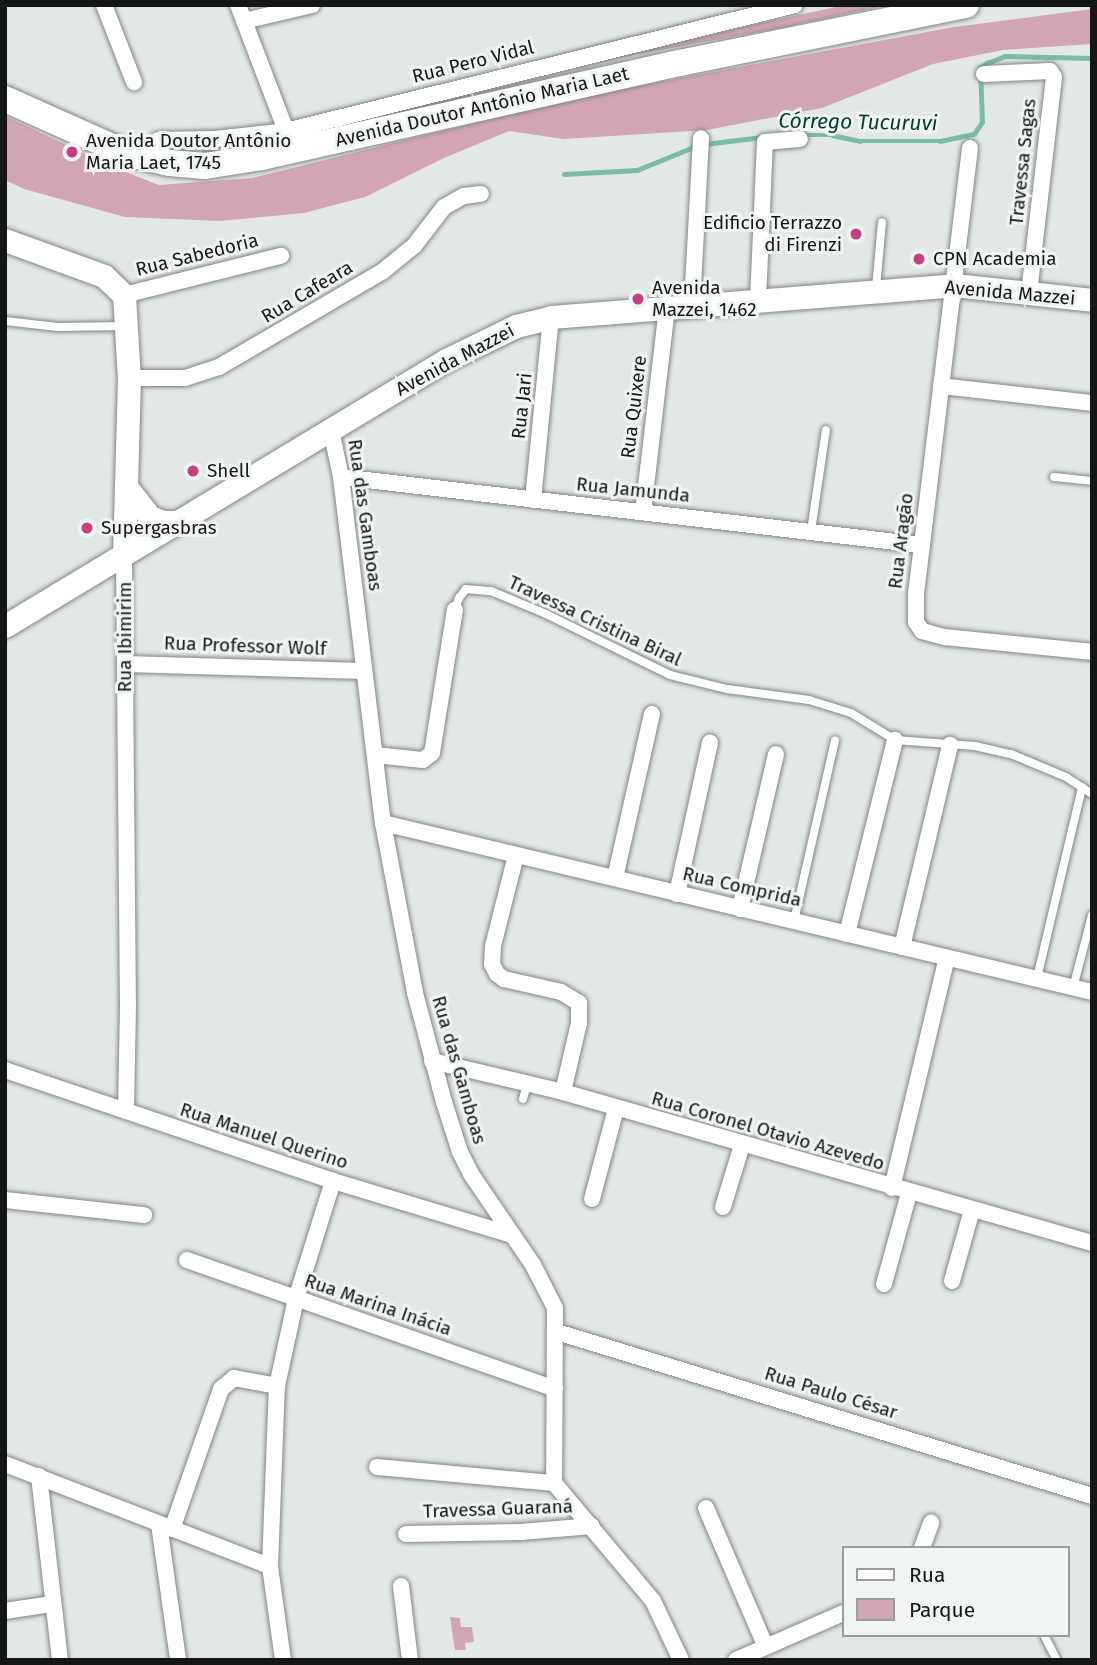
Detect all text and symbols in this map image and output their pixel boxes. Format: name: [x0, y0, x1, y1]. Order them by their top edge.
street label: Rua Pero Vidal: [410, 36, 536, 88]
street label: Avenida Doutor Antônio Maria Laet: [333, 62, 631, 152]
street label: Travessa Sagas: [1005, 97, 1041, 227]
water label: Córrego Tucuruvi: [778, 108, 938, 136]
place label: Avenida Doutor Antônio Maria Laet, 1745: [86, 130, 291, 174]
marker: Avenida Doutor Antônio Maria Laet, 1745: [64, 144, 80, 160]
place label: Edificio Terrazzo di Firenzi: [703, 212, 842, 256]
marker: Edificio Terrazzo di Firenzi: [848, 226, 864, 242]
street label: Rua Sabedoria: [133, 229, 261, 281]
place label: CPN Academia: [933, 248, 1056, 270]
marker: CPN Academia: [911, 251, 927, 267]
street label: Rua Cafeara: [257, 256, 357, 328]
street label: Avenida Mazzei: [944, 276, 1076, 310]
place label: Avenida Mazzei, 1462: [652, 277, 757, 321]
marker: Avenida Mazzei, 1462: [630, 291, 646, 307]
street label: Avenida Mazzei: [392, 319, 518, 401]
street label: Rua Quixere: [616, 354, 652, 460]
street label: Rua Jari: [507, 372, 537, 440]
street label: Rua das Gamboas: [343, 438, 387, 592]
place label: Shell: [207, 460, 250, 482]
marker: Shell: [185, 463, 201, 479]
street label: Rua Jamunda: [575, 473, 691, 507]
street label: Rua Aragão: [884, 492, 918, 590]
place label: Supergasbras: [101, 517, 217, 539]
marker: Supergasbras: [79, 520, 95, 536]
street label: Travessa Cristina Biral: [505, 571, 685, 671]
street label: Rua Ibimirim: [114, 582, 136, 692]
street label: Rua Professor Wolf: [163, 632, 327, 660]
street label: Rua Comprida: [680, 862, 804, 912]
street label: Rua das Gamboas: [427, 993, 491, 1147]
street label: Rua Coronel Otavio Azevedo: [649, 1087, 887, 1175]
street label: Rua Manuel Querino: [177, 1098, 351, 1174]
street label: Rua Marina Inácia: [301, 1269, 455, 1341]
street label: Rua Paulo César: [762, 1362, 900, 1424]
street label: Travessa Guaraná: [423, 1495, 573, 1523]
legend: [842, 1546, 1069, 1637]
text: Rua: [909, 1562, 945, 1588]
text: Parque: [909, 1597, 975, 1623]

